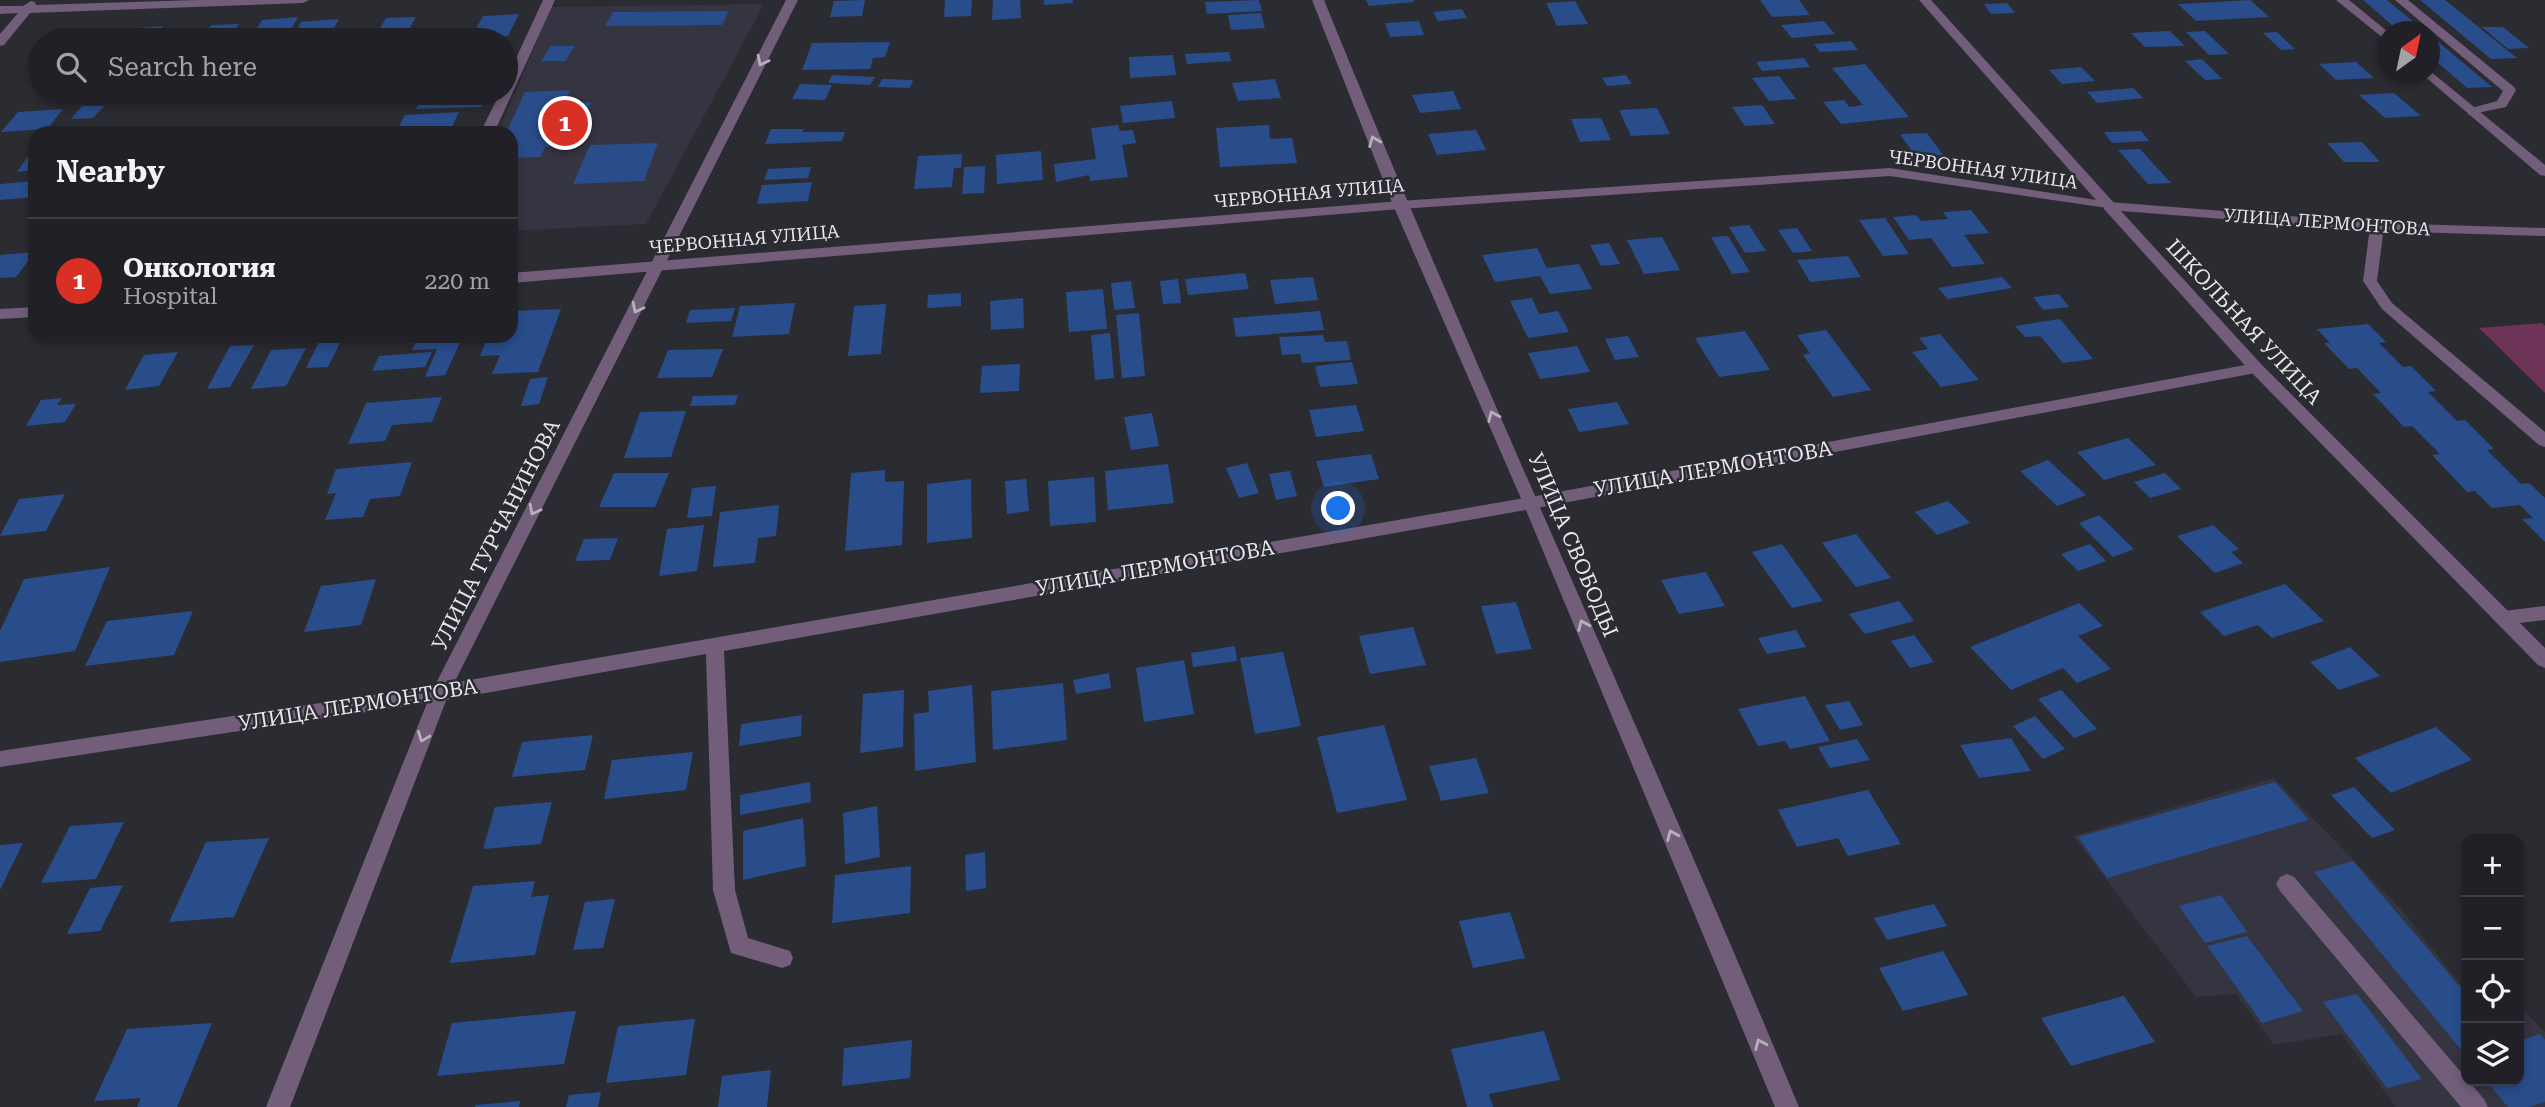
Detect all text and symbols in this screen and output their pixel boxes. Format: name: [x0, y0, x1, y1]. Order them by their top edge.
north arrow: [2377, 21, 2440, 84]
search box: [28, 28, 518, 105]
icon: search: [52, 48, 90, 86]
text: Search here: [108, 52, 257, 82]
one-way arrow: [756, 54, 770, 66]
pin: 1: [542, 97, 588, 149]
one-way arrow: [1369, 136, 1383, 148]
street label: ЧЕРВОННАЯ УЛИЦА: [1887, 145, 2080, 193]
text: Nearby: [56, 154, 165, 189]
street label: ЧЕРВОННАЯ УЛИЦА: [1213, 174, 1406, 212]
street label: УЛИЦА ЛЕРМОНТОВА: [2223, 204, 2431, 240]
street label: ЧЕРВОННАЯ УЛИЦА: [648, 220, 841, 258]
street label: ШКОЛЬНАЯ УЛИЦА: [2161, 235, 2327, 410]
text: Онкология: [123, 253, 276, 283]
text: 1: [73, 268, 85, 295]
text: 220 m: [425, 268, 490, 295]
text: Hospital: [123, 283, 217, 310]
one-way arrow: [632, 301, 646, 313]
one-way arrow: [1487, 411, 1501, 423]
street label: УЛИЦА ТУРЧАНИНОВА: [427, 415, 565, 654]
street label: УЛИЦА ЛЕРМОНТОВА: [1592, 436, 1834, 502]
street label: УЛИЦА СВОБОДЫ: [1523, 449, 1623, 641]
your location: [1321, 491, 1355, 525]
one-way arrow: [528, 503, 542, 515]
street label: УЛИЦА ЛЕРМОНТОВА: [1034, 535, 1276, 601]
one-way arrow: [1577, 620, 1591, 632]
street label: УЛИЦА ЛЕРМОНТОВА: [237, 674, 479, 736]
one-way arrow: [417, 730, 431, 742]
one-way arrow: [1666, 829, 1680, 841]
map controls: [2461, 834, 2524, 1086]
button: +: [2461, 834, 2524, 897]
button: −: [2461, 897, 2524, 960]
button: locate: [2461, 960, 2524, 1023]
button: layers: [2461, 1023, 2524, 1086]
one-way arrow: [1755, 1039, 1769, 1051]

